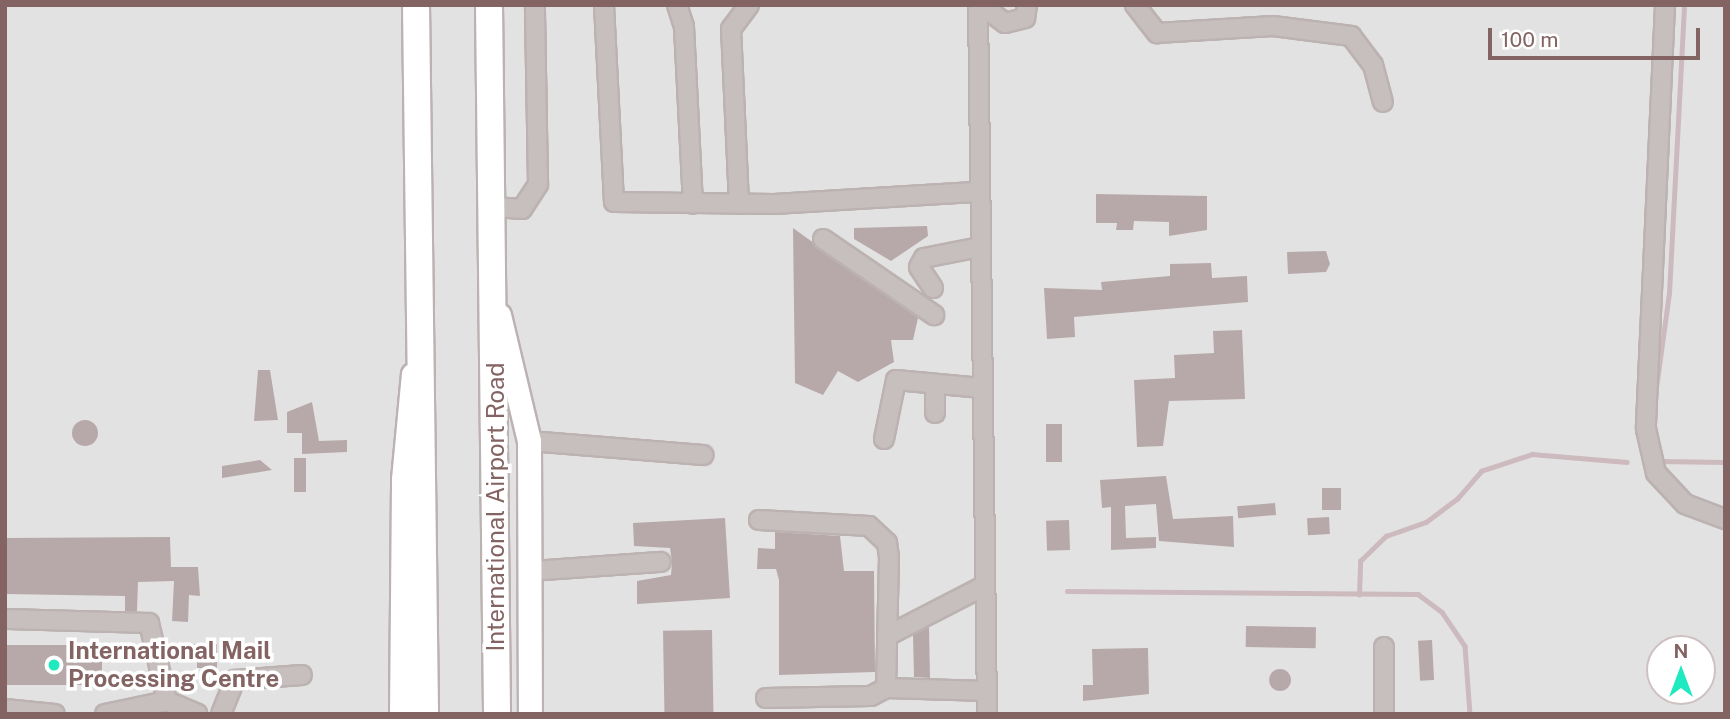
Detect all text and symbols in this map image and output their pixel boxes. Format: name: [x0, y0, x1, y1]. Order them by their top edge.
scale bar: [1492, 14, 1704, 58]
text: 100 m: [1501, 27, 1558, 52]
street label: International Airport Road: [482, 362, 510, 652]
north arrow: [1646, 635, 1716, 705]
place label: International Mail Processing Centre: [68, 637, 279, 693]
text: N: [1674, 640, 1688, 662]
marker: International Mail Processing Centre: [46, 657, 62, 673]

